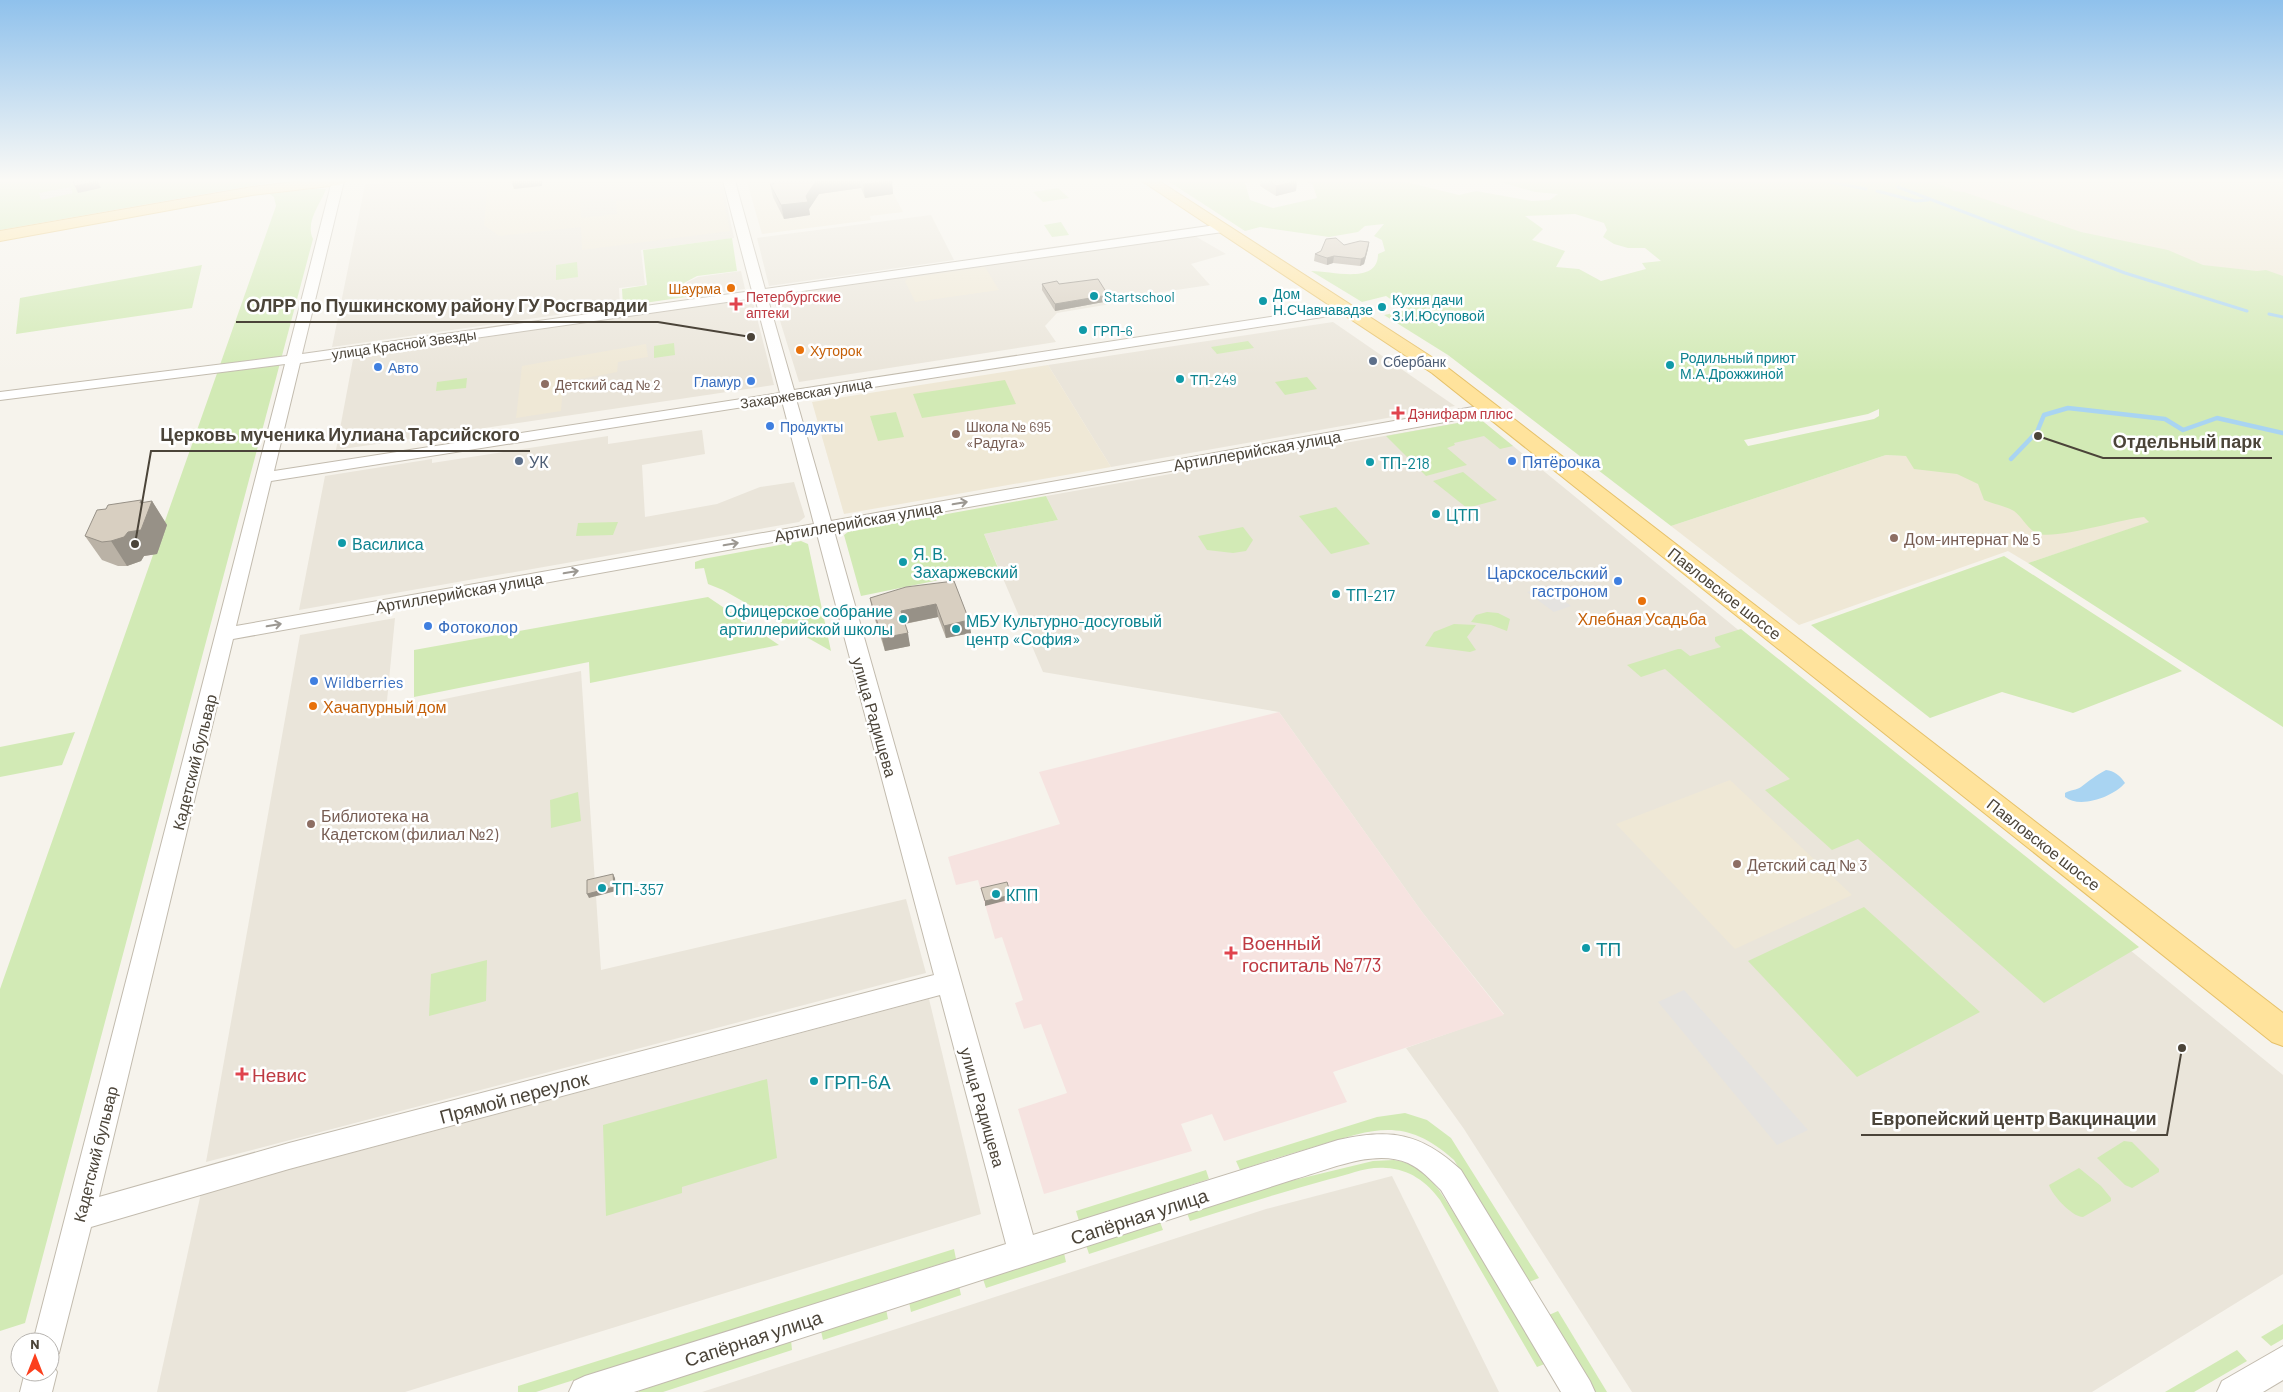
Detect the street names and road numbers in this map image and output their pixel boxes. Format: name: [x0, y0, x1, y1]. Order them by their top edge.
street label: улица Красной Звезды: [331, 325, 477, 363]
street label: Захаржевская улица: [739, 374, 873, 412]
street label: Артиллерийская улица: [1172, 426, 1342, 474]
street label: Артиллерийская улица: [773, 497, 943, 545]
street label: Павловское шоссе: [1665, 543, 1785, 643]
street label: Артиллерийская улица: [374, 568, 544, 616]
street label: улица Радищева: [849, 655, 901, 779]
street label: Кадетский бульвар: [168, 692, 220, 832]
street label: Павловское шоссе: [1984, 794, 2104, 894]
street label: улица Радищева: [957, 1045, 1009, 1169]
street label: Прямой переулок: [437, 1066, 592, 1128]
street label: Кадетский бульвар: [69, 1084, 121, 1224]
street label: Сапёрная улица: [1067, 1183, 1211, 1249]
street label: Сапёрная улица: [681, 1305, 825, 1371]

